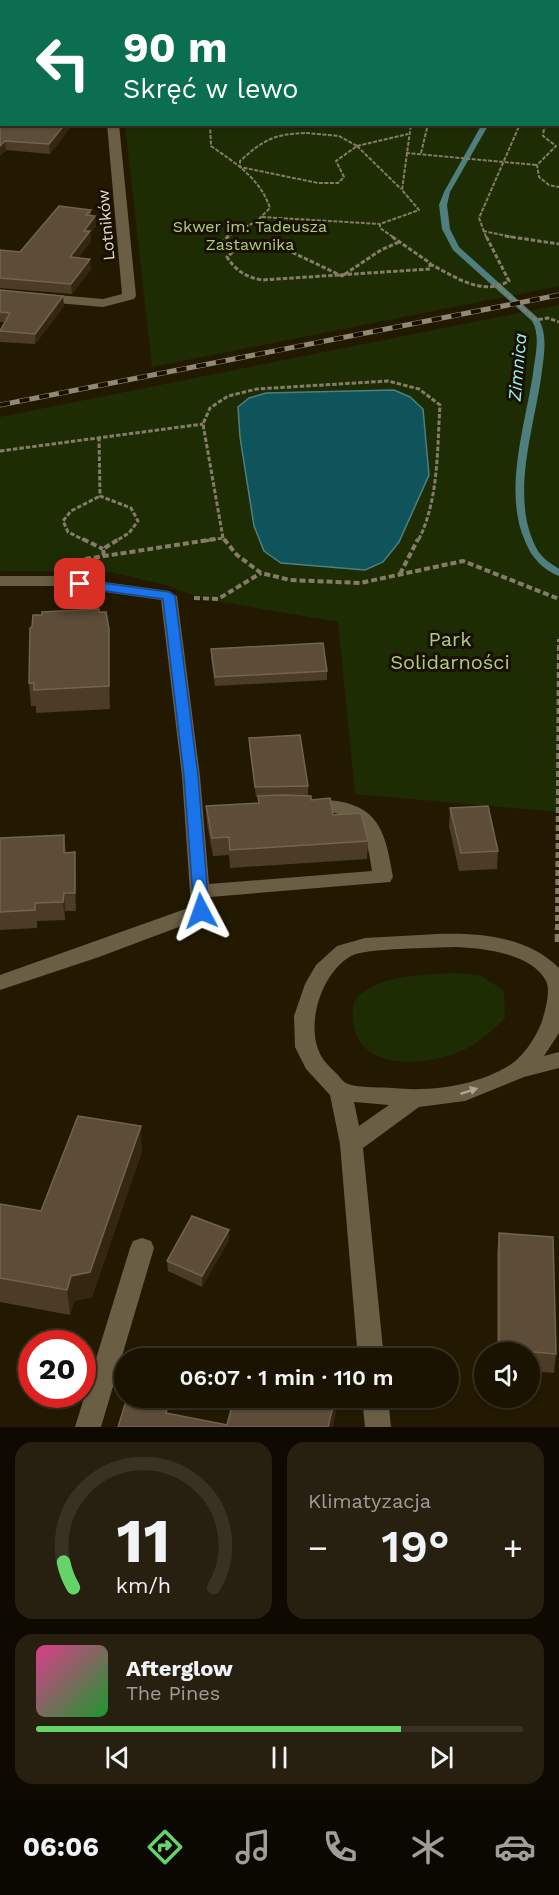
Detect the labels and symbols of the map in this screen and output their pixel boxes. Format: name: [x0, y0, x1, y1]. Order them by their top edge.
street label: Lotników: [93, 189, 119, 261]
park label: Skwer im. Tadeusza Zastawnika: [173, 217, 327, 254]
water label: Zimnica: [503, 332, 530, 403]
pin: [54, 558, 105, 609]
park label: Park Solidarności: [390, 627, 510, 674]
position arrow: [169, 879, 233, 943]
one-way arrow: [460, 1085, 478, 1095]
speed limit sign: 20: [18, 1330, 96, 1408]

